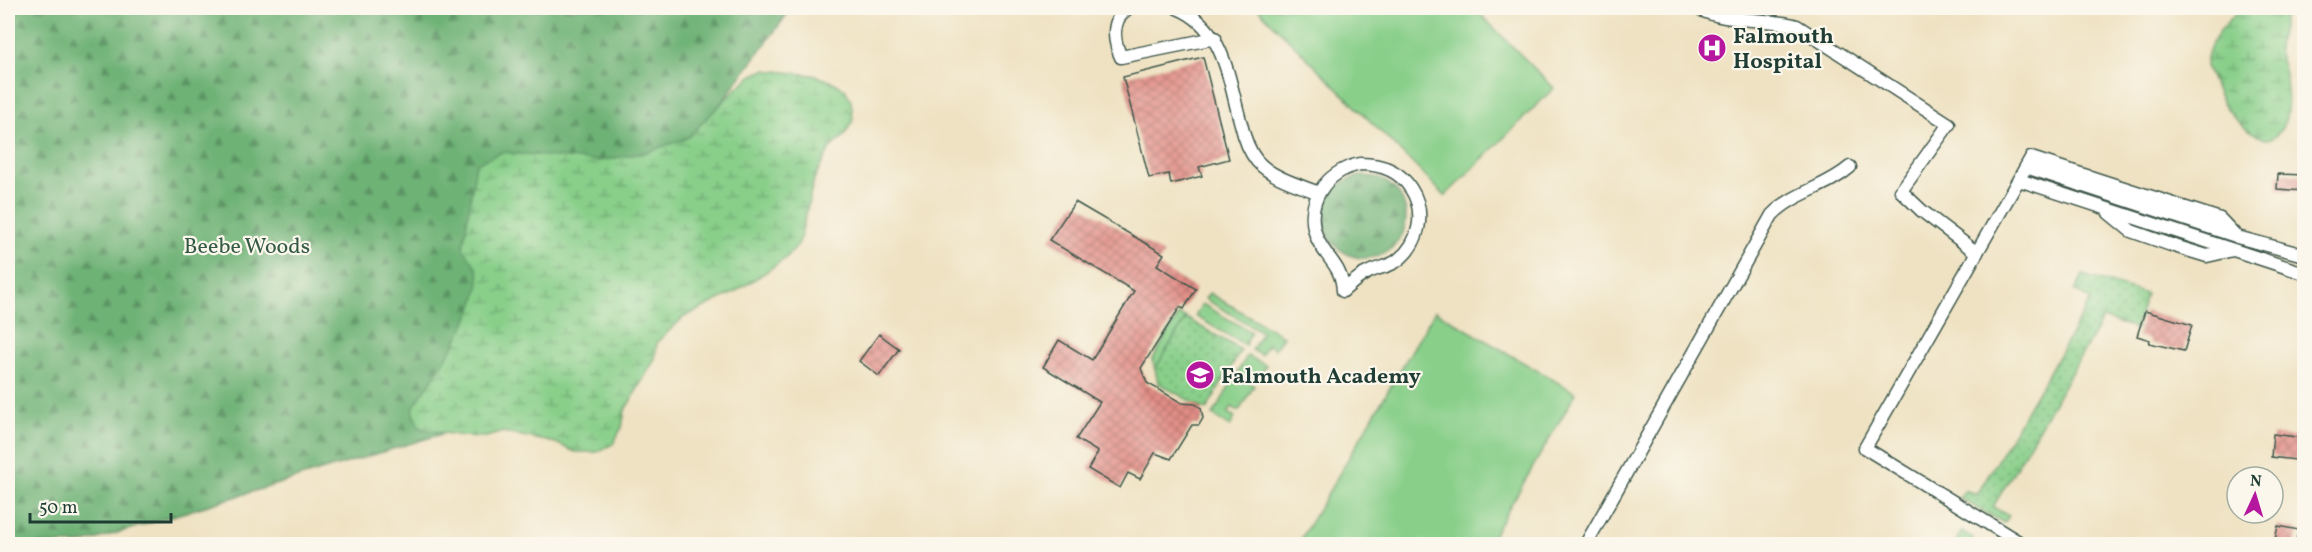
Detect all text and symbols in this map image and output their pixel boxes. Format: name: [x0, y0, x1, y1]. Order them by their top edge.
place label: Falmouth Hospital: [1733, 22, 1834, 78]
hospital icon: Falmouth Hospital: [1696, 32, 1728, 64]
park label: Beebe Woods: [184, 232, 310, 263]
school or university icon: Falmouth Academy: [1184, 359, 1216, 391]
place label: Falmouth Academy: [1221, 362, 1421, 393]
north arrow: [2225, 465, 2285, 525]
text: N: [2249, 471, 2263, 493]
scale bar: [30, 486, 171, 524]
text: 50 m: [39, 496, 78, 521]

